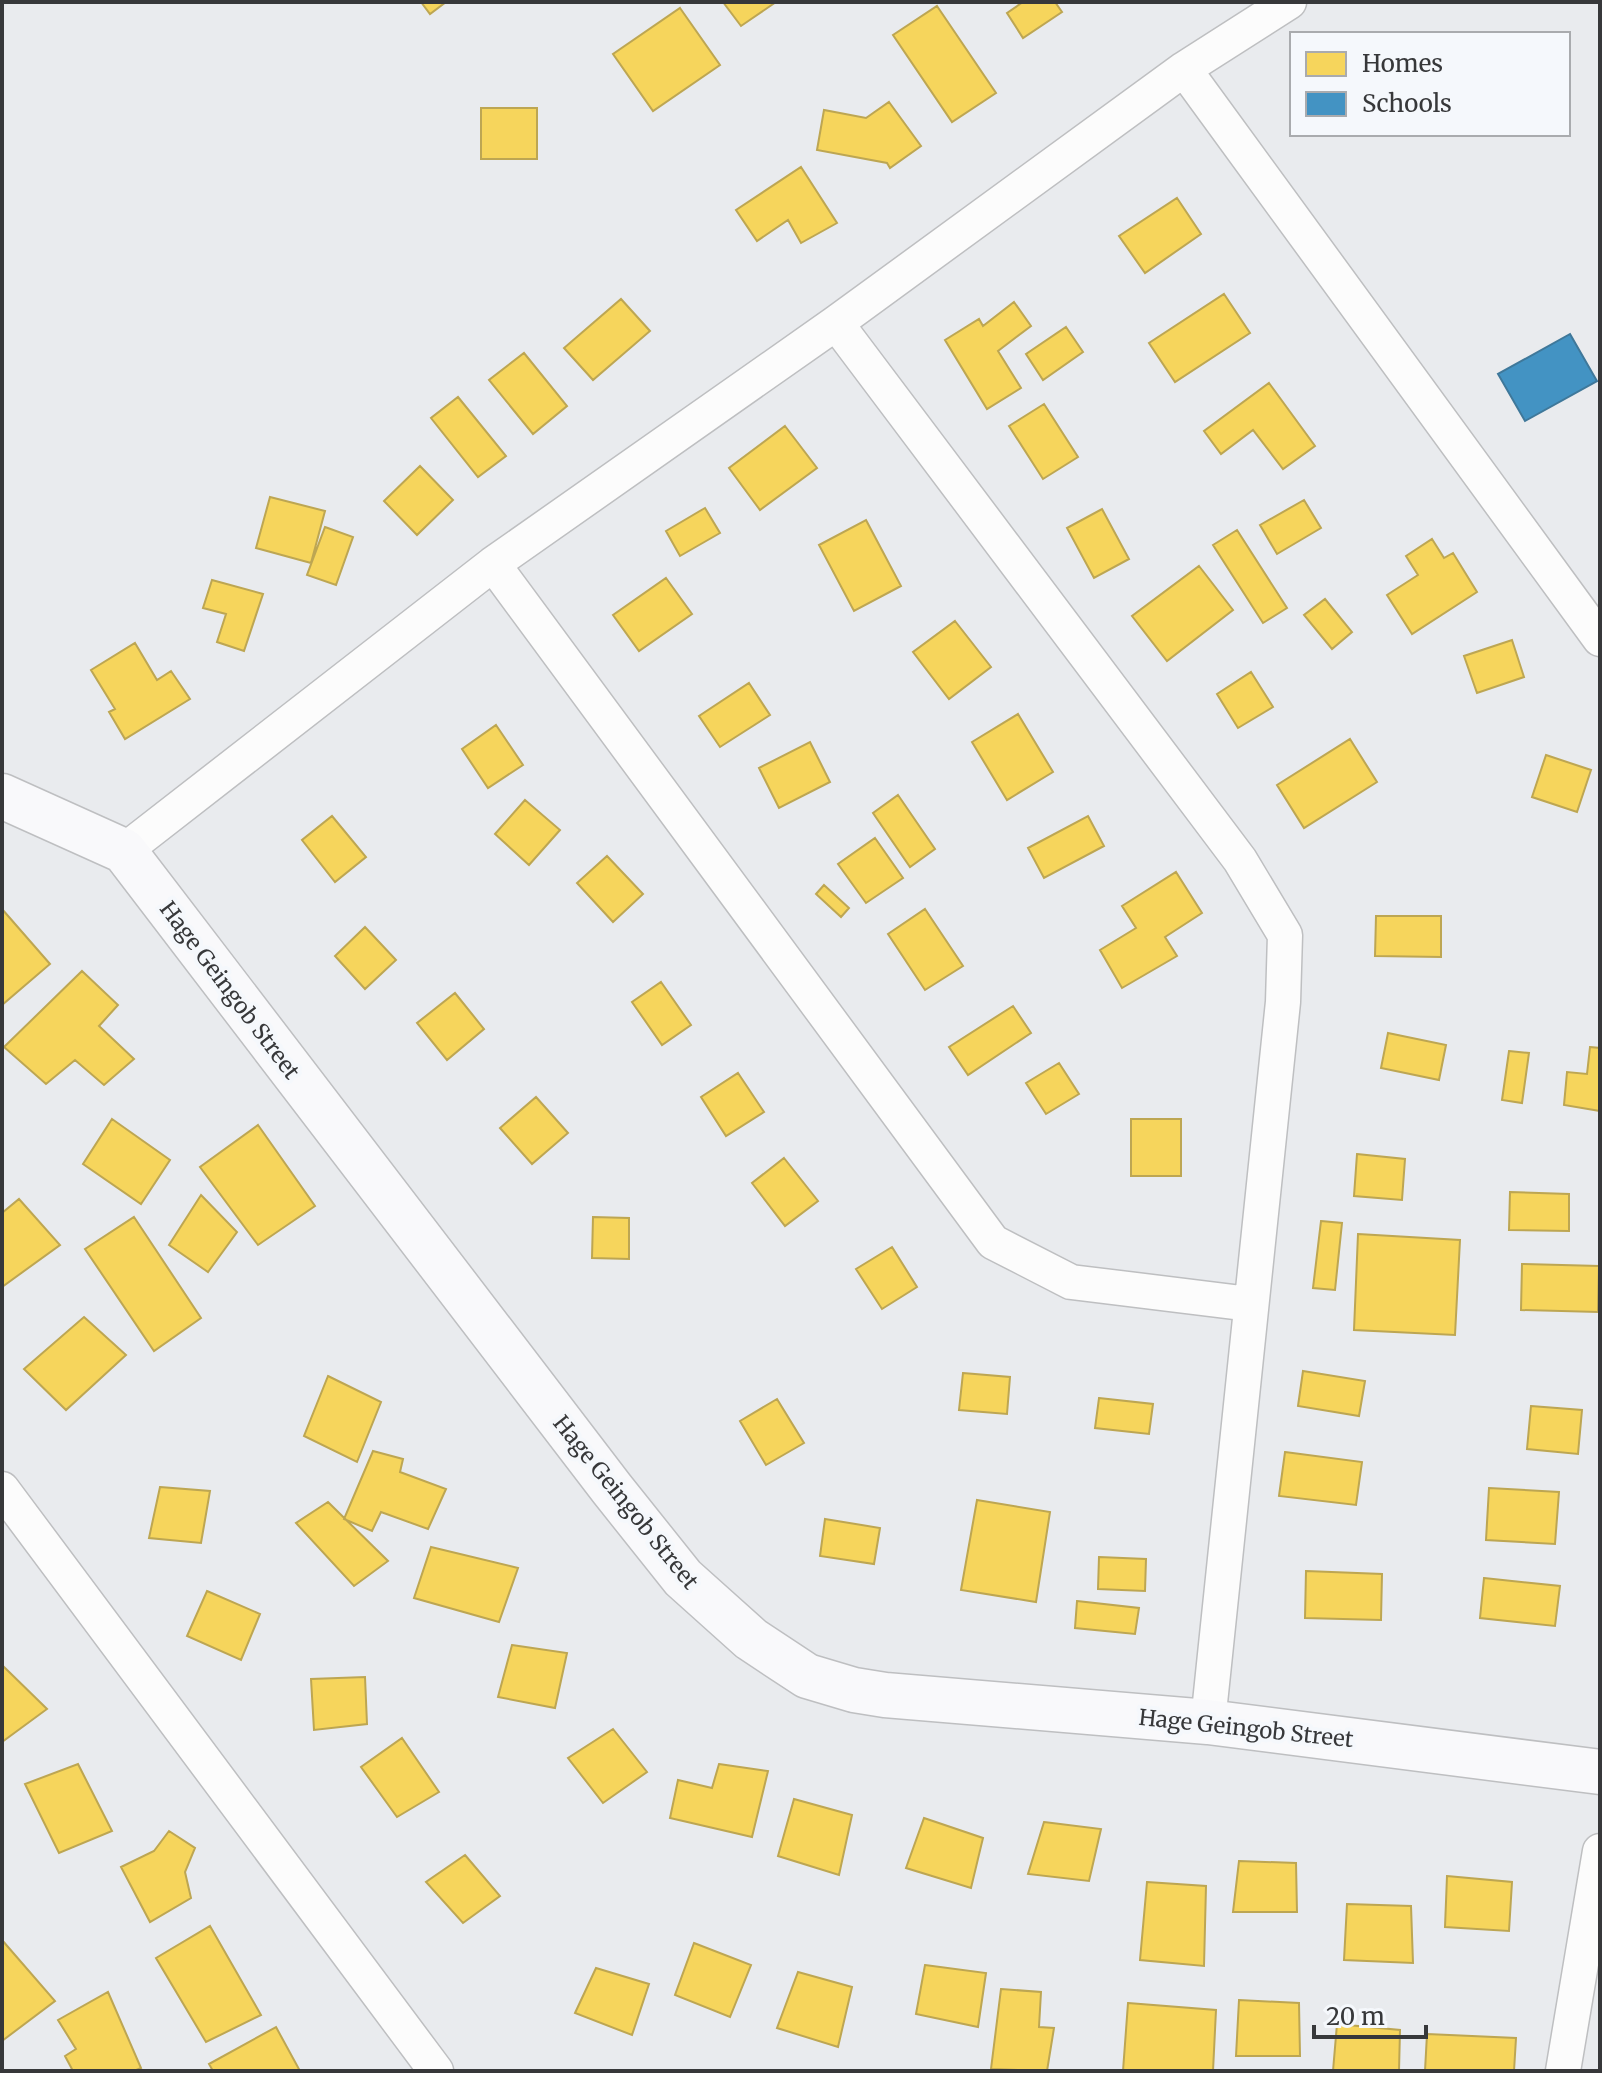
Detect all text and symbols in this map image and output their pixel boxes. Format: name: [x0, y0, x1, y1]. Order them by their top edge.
legend: [1290, 32, 1570, 136]
text: Homes: [1362, 48, 1443, 79]
text: Schools: [1362, 88, 1452, 119]
street label: Hage Geingob Street: [154, 895, 306, 1085]
street label: Hage Geingob Street: [547, 1409, 705, 1595]
street label: Hage Geingob Street: [1137, 1703, 1355, 1753]
scale bar: [1314, 1989, 1426, 2039]
text: 20 m: [1326, 2001, 1385, 2032]

